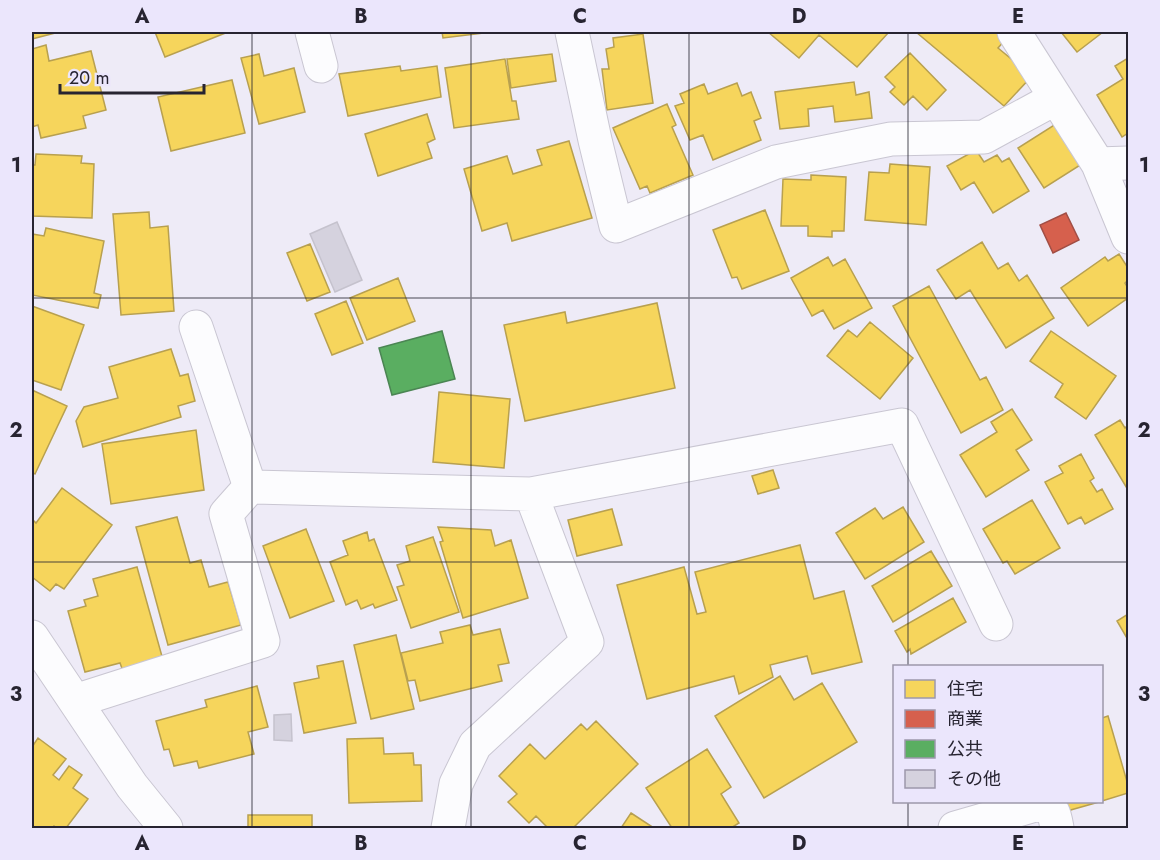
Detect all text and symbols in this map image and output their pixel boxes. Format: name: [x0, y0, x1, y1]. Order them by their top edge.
text: A: [134, 2, 150, 31]
text: B: [354, 2, 368, 31]
text: C: [573, 2, 587, 31]
text: D: [792, 2, 806, 31]
text: E: [1012, 2, 1024, 31]
scale bar: [60, 57, 204, 95]
text: 20 m: [69, 65, 109, 91]
text: 1: [11, 151, 21, 180]
text: 1: [1139, 151, 1149, 180]
text: 2: [9, 416, 23, 445]
text: 2: [1137, 416, 1151, 445]
legend: [893, 665, 1103, 803]
text: 住宅: [947, 676, 983, 702]
text: 3: [10, 680, 22, 709]
text: 3: [1138, 680, 1150, 709]
text: 商業: [947, 706, 983, 732]
text: 公共: [947, 736, 983, 762]
text: その他: [947, 766, 1001, 792]
text: A: [134, 829, 150, 858]
text: B: [354, 829, 368, 858]
text: C: [573, 829, 587, 858]
text: D: [792, 829, 806, 858]
text: E: [1012, 829, 1024, 858]

